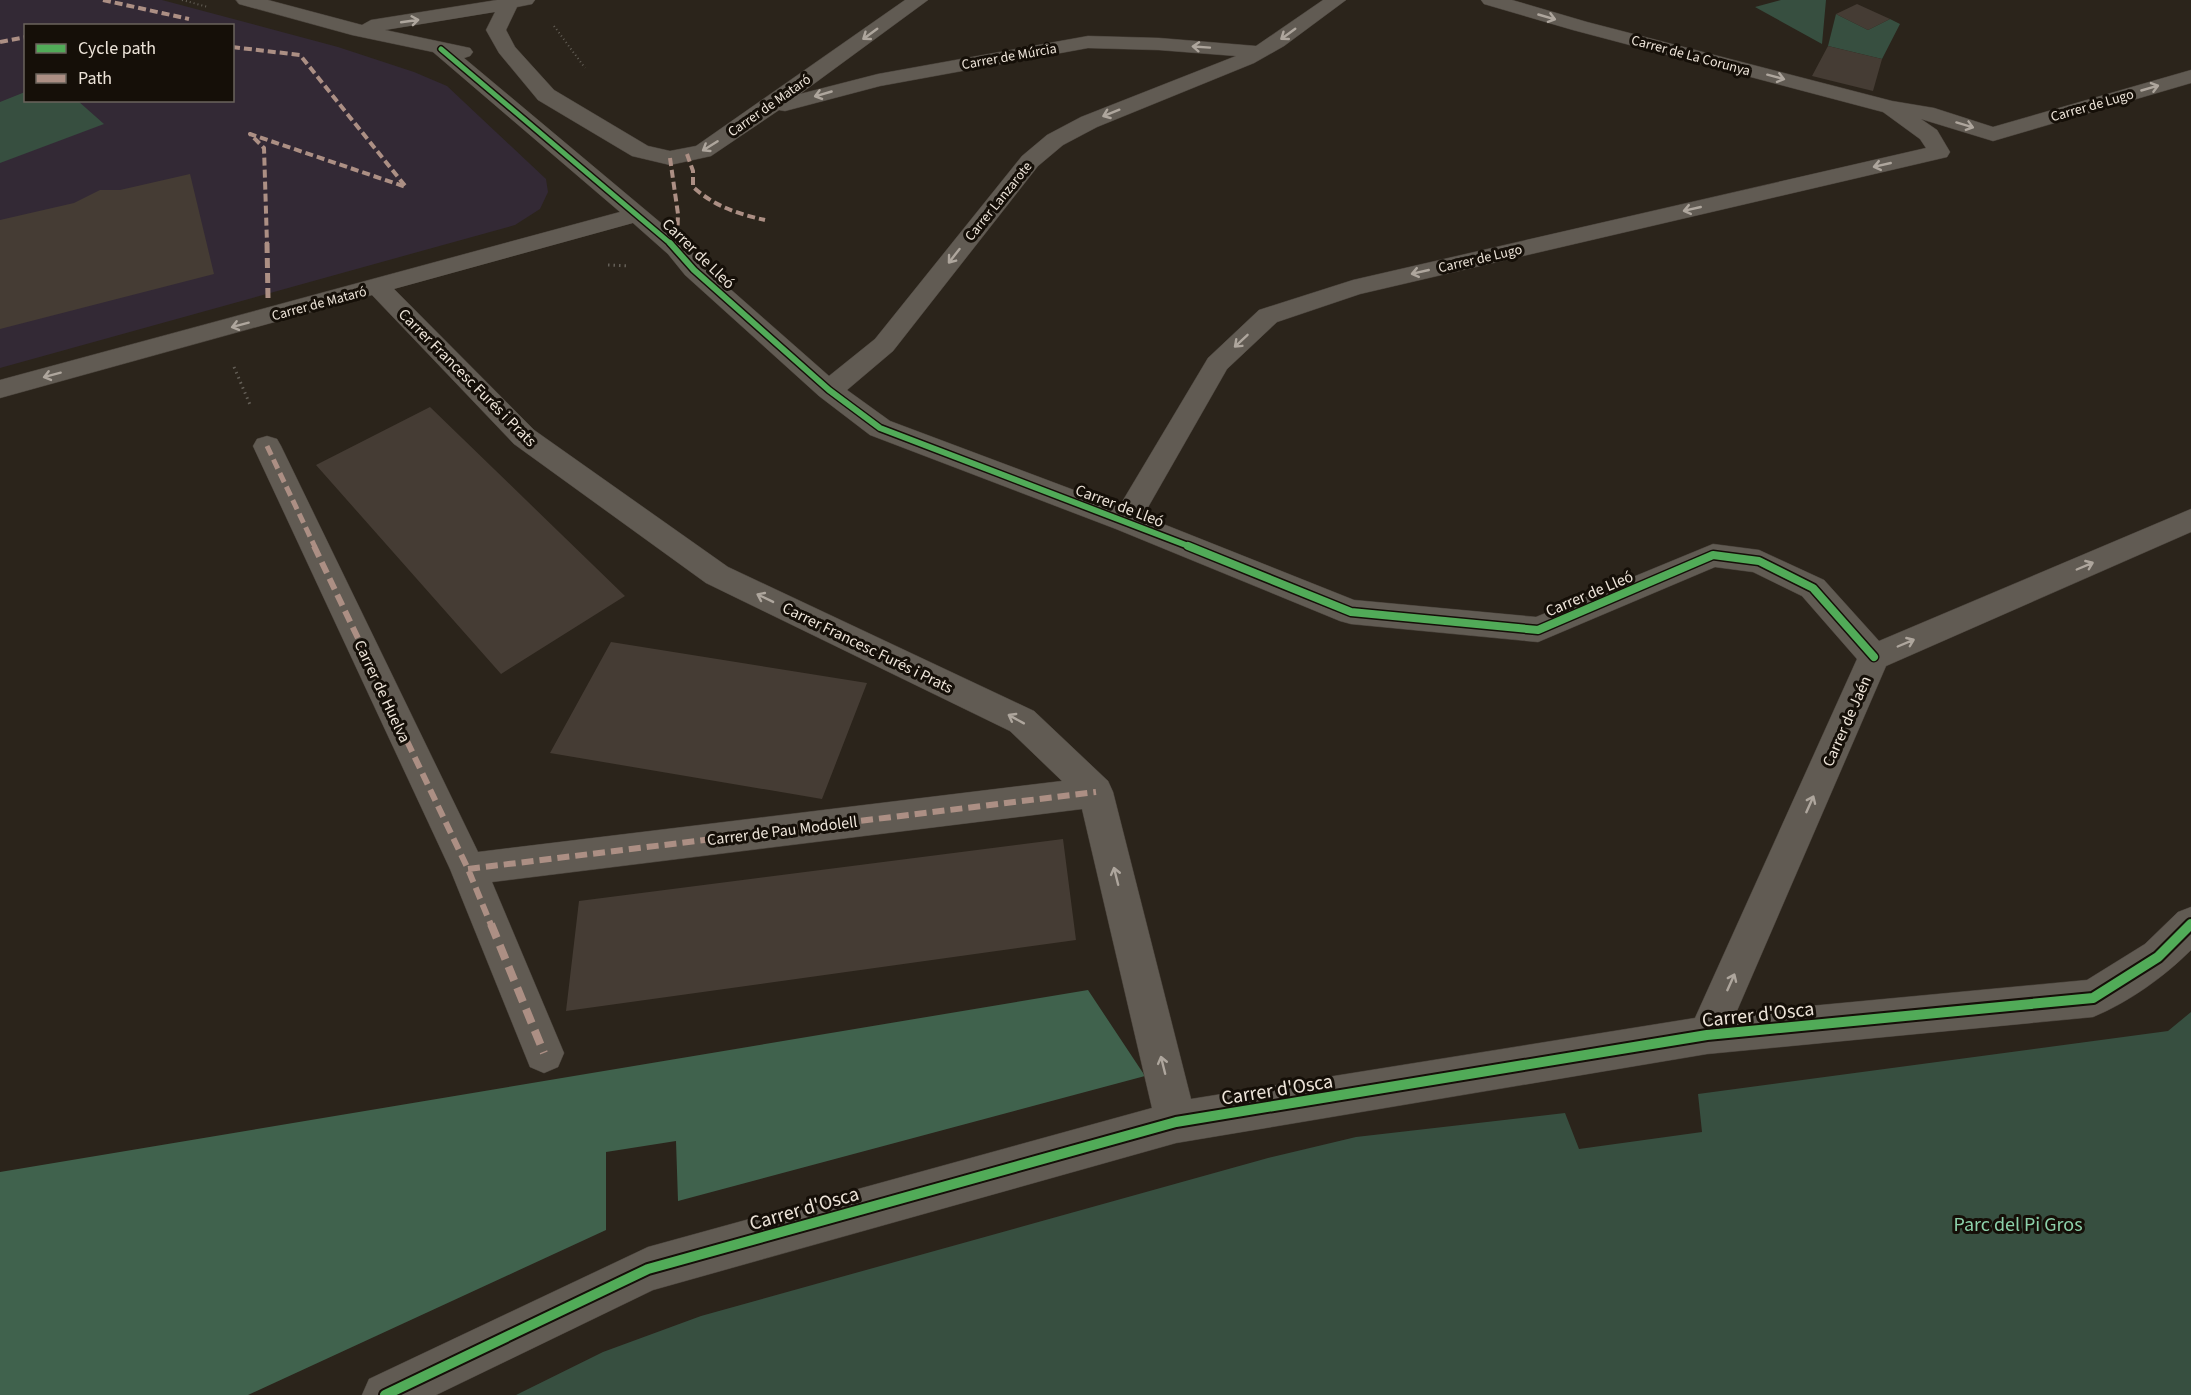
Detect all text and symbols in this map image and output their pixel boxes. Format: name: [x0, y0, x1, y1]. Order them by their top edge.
one-way arrow: [1537, 12, 1556, 23]
one-way arrow: [399, 15, 419, 26]
legend: [24, 24, 234, 102]
one-way arrow: [862, 28, 879, 40]
one-way arrow: [1281, 28, 1297, 40]
street label: Carrer de La Corunya: [1629, 30, 1752, 81]
text: Cycle path: [78, 36, 156, 61]
street label: Carrer de Múrcia: [960, 39, 1058, 75]
one-way arrow: [1192, 41, 1212, 52]
text: Path: [78, 66, 112, 91]
street label: Carrer de Mataró: [724, 70, 815, 142]
one-way arrow: [1767, 72, 1786, 84]
one-way arrow: [2140, 82, 2159, 93]
street label: Carrer de Lugo: [2048, 85, 2136, 127]
one-way arrow: [813, 89, 832, 101]
one-way arrow: [1102, 108, 1120, 119]
one-way arrow: [1955, 121, 1974, 132]
one-way arrow: [702, 140, 719, 152]
street label: Carrer Lanzarote: [960, 158, 1037, 246]
one-way arrow: [1873, 160, 1892, 171]
one-way arrow: [1683, 204, 1702, 215]
street label: Carrer de Lleó: [657, 213, 740, 294]
street label: Carrer de Lugo: [1436, 240, 1524, 278]
one-way arrow: [948, 248, 961, 264]
one-way arrow: [1411, 267, 1431, 278]
street label: Carrer de Mataró: [270, 282, 369, 326]
street label: Carrer Francesc Furés i Prats: [393, 304, 541, 452]
one-way arrow: [231, 319, 250, 331]
one-way arrow: [1234, 334, 1249, 348]
one-way arrow: [43, 370, 62, 381]
street label: Carrer de Lleó: [1072, 479, 1167, 533]
one-way arrow: [2076, 559, 2094, 571]
street label: Carrer de Lleó: [1542, 566, 1637, 622]
one-way arrow: [756, 591, 774, 603]
street label: Carrer Francesc Furés i Prats: [779, 597, 957, 699]
street label: Carrer de Huelva: [349, 636, 416, 746]
one-way arrow: [1897, 637, 1915, 648]
street label: Carrer de Jaén: [1817, 673, 1877, 770]
one-way arrow: [1008, 712, 1025, 724]
one-way arrow: [1804, 795, 1816, 813]
street label: Carrer de Pau Modolell: [706, 811, 859, 851]
one-way arrow: [1110, 866, 1122, 885]
one-way arrow: [1725, 973, 1737, 991]
street label: Carrer d'Osca: [1701, 995, 1816, 1035]
one-way arrow: [1156, 1056, 1168, 1075]
street label: Carrer d'Osca: [1219, 1067, 1335, 1113]
street label: Carrer d'Osca: [746, 1180, 862, 1238]
park label: Parc del Pi Gros: [1953, 1211, 2083, 1239]

